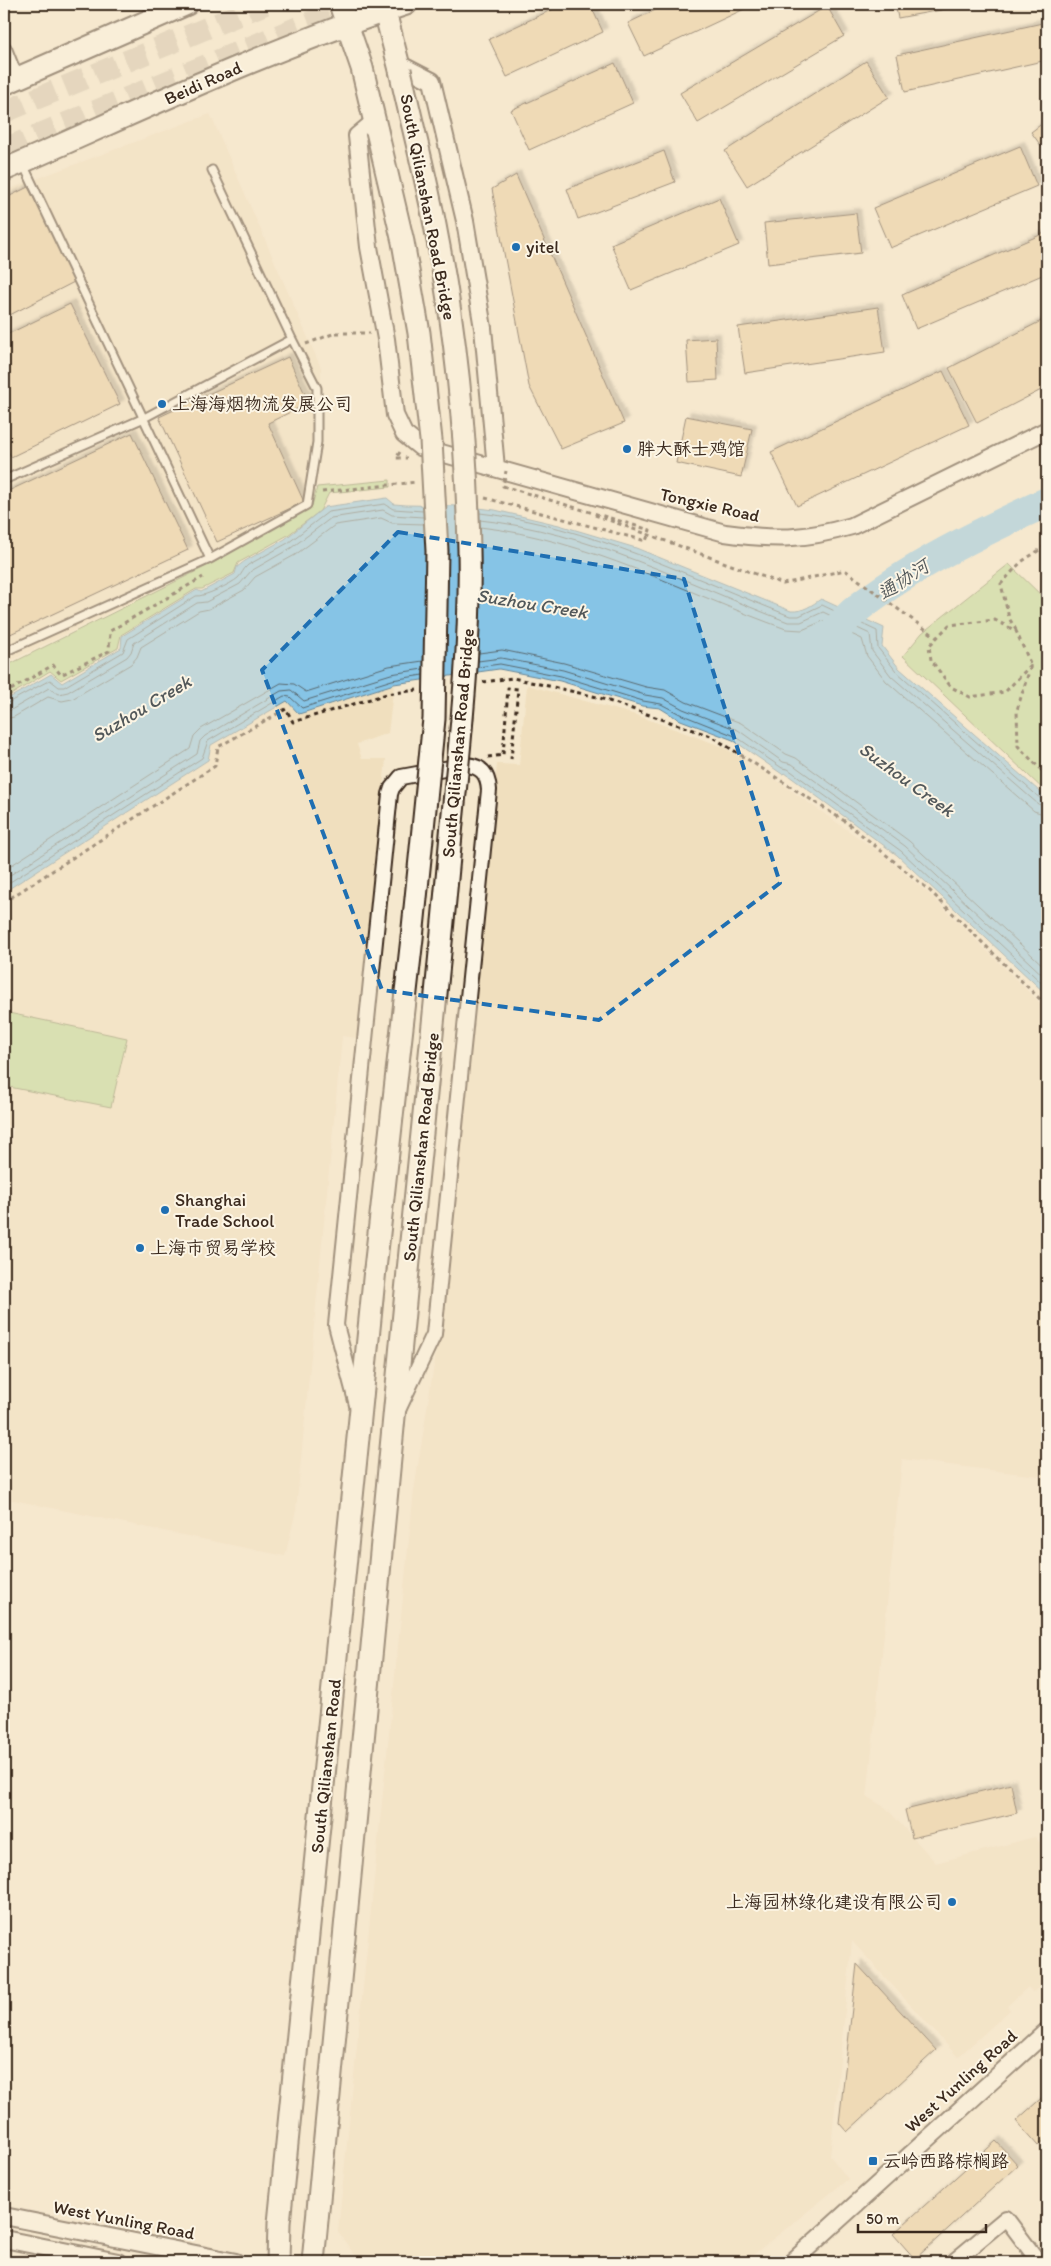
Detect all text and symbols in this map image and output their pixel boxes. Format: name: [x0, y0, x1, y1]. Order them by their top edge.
street label: Beidi Road: [161, 56, 245, 110]
street label: South Qilianshan Road Bridge: [395, 92, 461, 322]
place label: yitel: [526, 236, 559, 258]
marker: yitel: [510, 241, 522, 253]
place label: 上海海烟物流发展公司: [172, 393, 352, 415]
marker: 上海海烟物流发展公司: [156, 398, 168, 410]
place label: 胖大酥士鸡馆: [637, 438, 745, 460]
marker: 胖大酥士鸡馆: [621, 443, 633, 455]
street label: Tongxie Road: [658, 483, 762, 527]
water label: 通协河: [873, 553, 936, 605]
water label: Suzhou Creek: [475, 583, 590, 624]
street label: South Qilianshan Road Bridge: [437, 628, 479, 858]
water label: Suzhou Creek: [87, 669, 196, 747]
water label: Suzhou Creek: [855, 737, 960, 822]
street label: South Qilianshan Road Bridge: [398, 1032, 444, 1262]
place label: Shanghai Trade School: [175, 1189, 274, 1232]
marker: Shanghai Trade School: [159, 1204, 171, 1216]
place label: 上海市贸易学校: [150, 1237, 276, 1259]
marker: 上海市贸易学校: [134, 1242, 146, 1254]
street label: South Qilianshan Road: [306, 1677, 346, 1854]
place label: 上海园林绿化建设有限公司: [726, 1891, 942, 1913]
marker: 上海园林绿化建设有限公司: [946, 1896, 958, 1908]
street label: West Yunling Road: [900, 2025, 1022, 2137]
place label: 云岭西路棕榈路: [883, 2150, 1009, 2172]
marker: 云岭西路棕榈路: [867, 2155, 879, 2167]
street label: West Yunling Road: [51, 2195, 197, 2245]
scale bar: [858, 2201, 986, 2233]
text: 50 m: [866, 2210, 899, 2228]

